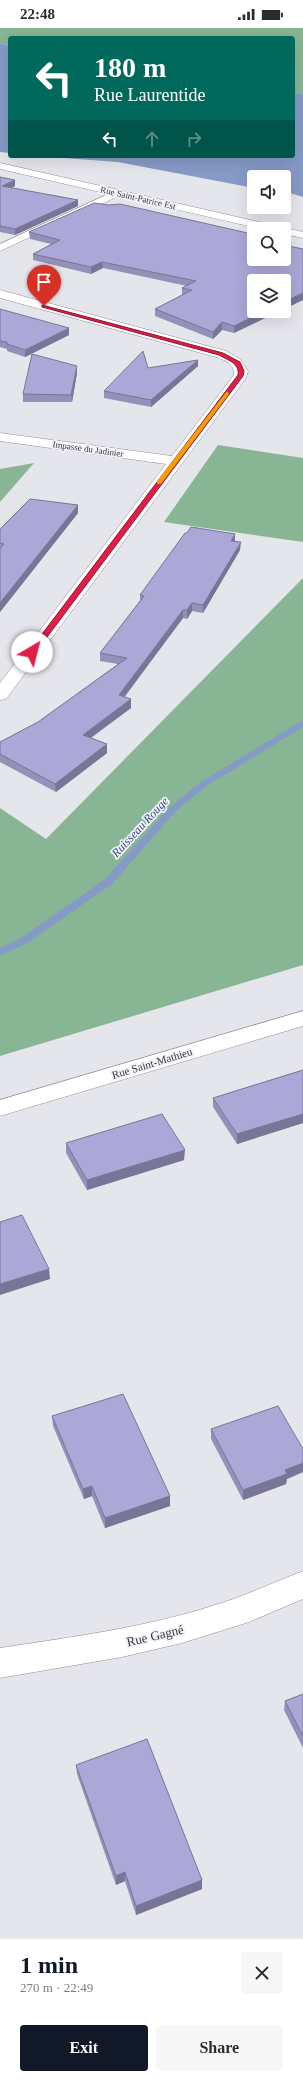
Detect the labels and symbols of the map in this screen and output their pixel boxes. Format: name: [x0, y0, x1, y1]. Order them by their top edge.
street label: Rue Saint-Patrice Est: [99, 184, 177, 212]
pin: [27, 265, 61, 306]
street label: Impasse du Jadinier: [52, 439, 124, 459]
position arrow: [11, 631, 53, 673]
water label: Ruisseau Rouge: [108, 794, 172, 861]
street label: Rue Saint-Mathieu: [110, 1045, 194, 1081]
street label: Rue Gagné: [125, 1622, 185, 1649]

